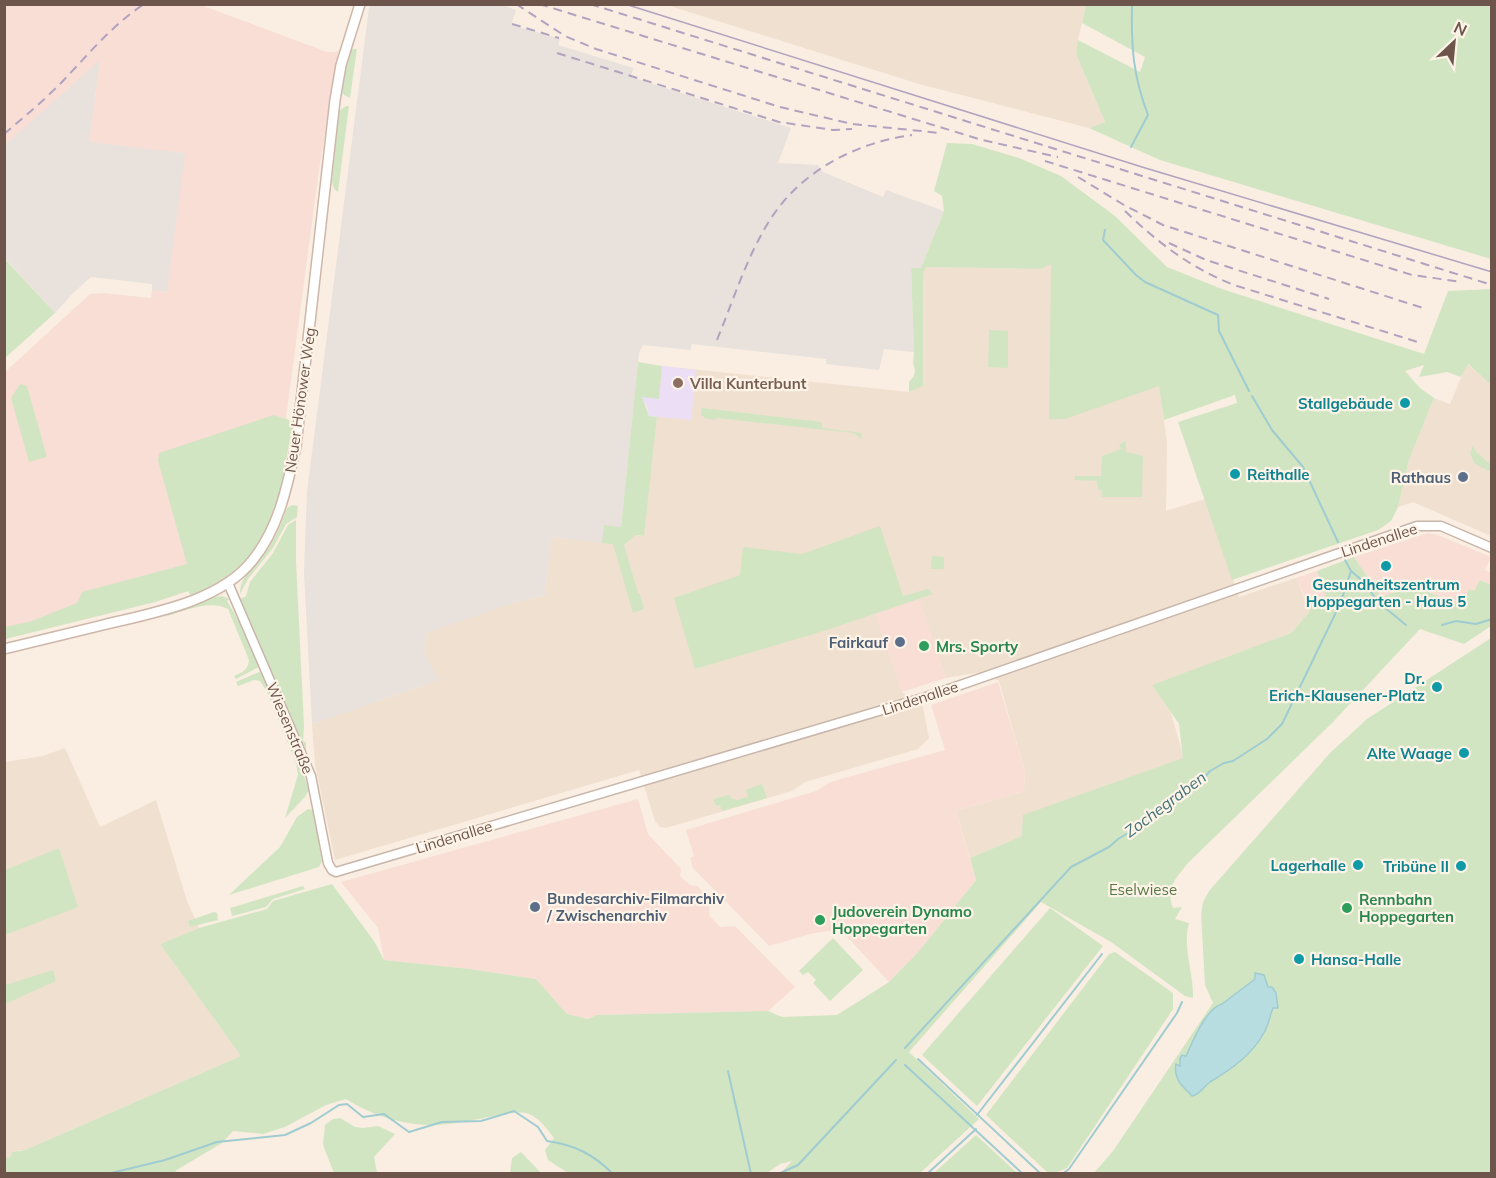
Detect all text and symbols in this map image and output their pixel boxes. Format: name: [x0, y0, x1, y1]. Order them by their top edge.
north arrow: [1424, 12, 1484, 72]
text: N: [1451, 17, 1470, 40]
street label: Neuer Hönower Weg: [280, 326, 320, 474]
place label: Villa Kunterbunt: [689, 374, 807, 393]
marker: Villa Kunterbunt: [671, 376, 685, 390]
place label: Stallgebäude: [1298, 394, 1393, 413]
marker: Stallgebäude: [1398, 396, 1412, 410]
place label: Reithalle: [1247, 465, 1310, 484]
marker: Reithalle: [1228, 467, 1242, 481]
place label: Rathaus: [1391, 468, 1451, 487]
marker: Rathaus: [1456, 470, 1470, 484]
street label: Lindenallee: [1339, 519, 1419, 561]
marker: Gesundheitszentrum Hoppegarten - Haus 5: [1379, 559, 1393, 573]
place label: Gesundheitszentrum Hoppegarten - Haus 5: [1306, 575, 1466, 611]
place label: Fairkauf: [829, 633, 888, 652]
marker: Fairkauf: [893, 635, 907, 649]
place label: Mrs. Sporty: [936, 637, 1019, 656]
marker: Mrs. Sporty: [917, 639, 931, 653]
place label: Dr. Erich-Klausener-Platz: [1269, 669, 1425, 705]
street label: Lindenallee: [880, 677, 960, 719]
street label: Wiesenstraße: [262, 679, 318, 777]
marker: Dr. Erich-Klausener-Platz: [1430, 680, 1444, 694]
place label: Alte Waage: [1367, 744, 1452, 763]
marker: Alte Waage: [1457, 746, 1471, 760]
water label: Zochegraben: [1120, 767, 1210, 841]
street label: Lindenallee: [413, 816, 495, 858]
place label: Lagerhalle: [1270, 856, 1346, 875]
place label: Tribüne II: [1383, 857, 1449, 876]
marker: Lagerhalle: [1351, 858, 1365, 872]
marker: Tribüne II: [1454, 859, 1468, 873]
park label: Eselwiese: [1109, 880, 1177, 899]
place label: Bundesarchiv-Filmarchiv / Zwischenarchiv: [546, 889, 725, 925]
place label: Rennbahn Hoppegarten: [1359, 890, 1454, 926]
marker: Bundesarchiv-Filmarchiv / Zwischenarchiv: [528, 900, 542, 914]
marker: Rennbahn Hoppegarten: [1340, 901, 1354, 915]
place label: Judoverein Dynamo Hoppegarten: [832, 902, 972, 938]
marker: Judoverein Dynamo Hoppegarten: [813, 913, 827, 927]
place label: Hansa-Halle: [1311, 950, 1401, 969]
marker: Hansa-Halle: [1292, 952, 1306, 966]

